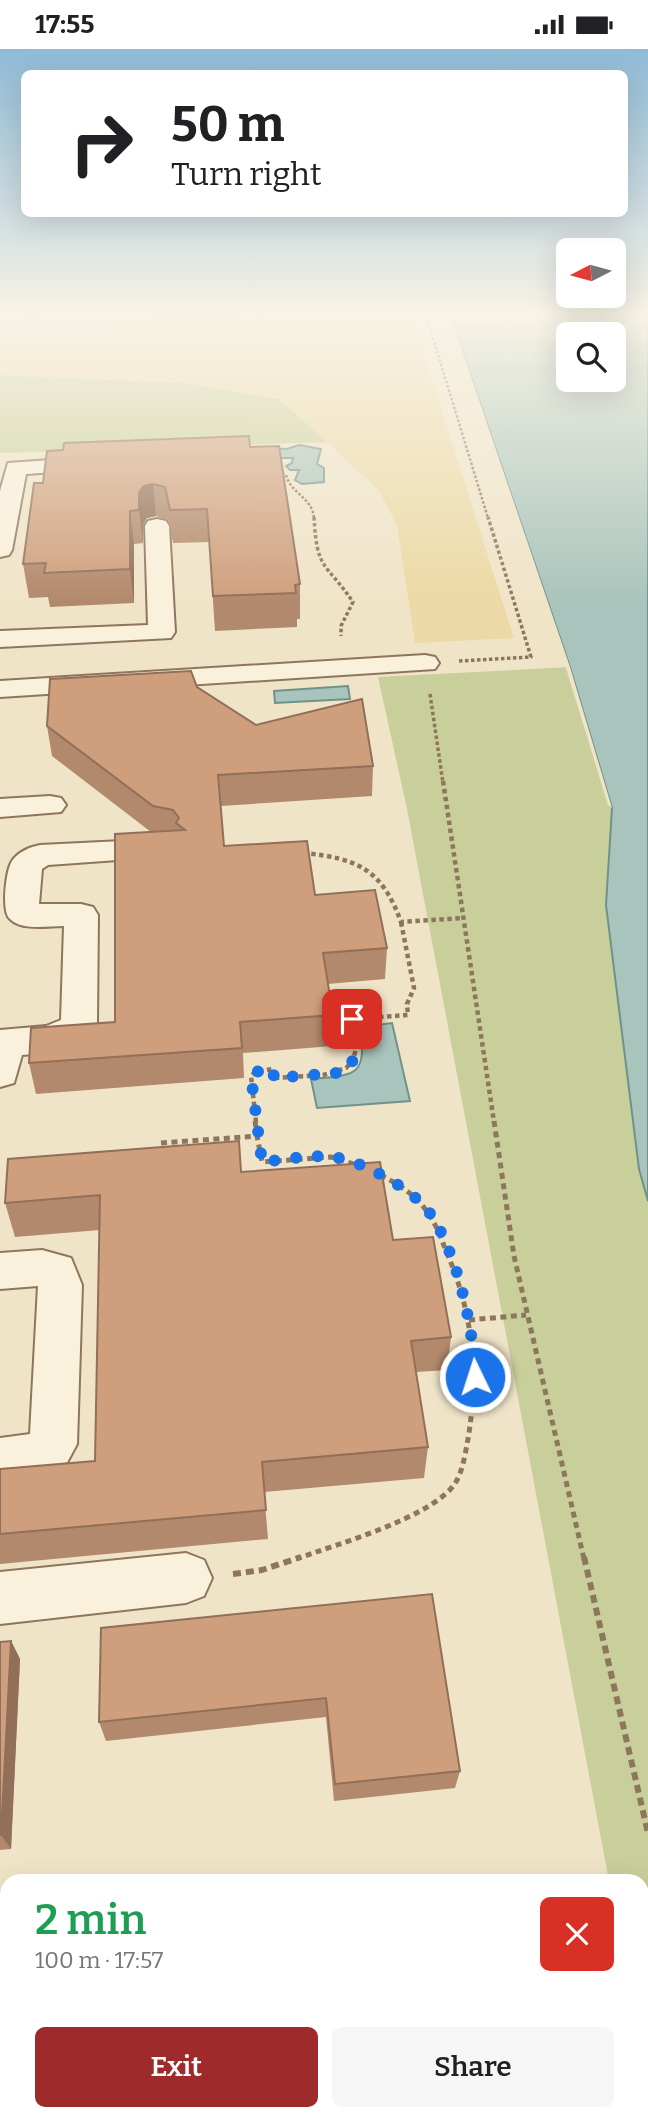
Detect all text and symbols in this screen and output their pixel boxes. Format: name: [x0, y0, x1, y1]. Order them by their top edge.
text: 17:55: [35, 9, 94, 40]
text: 50 m: [171, 95, 284, 154]
icon: right: [56, 98, 147, 189]
text: Turn right: [171, 155, 322, 193]
north arrow: [556, 238, 626, 308]
map controls: [556, 238, 626, 392]
button: search: [556, 322, 626, 392]
pin: [322, 989, 382, 1049]
icon: arrive: [333, 1000, 371, 1038]
position arrow: [438, 1340, 512, 1414]
text: 2 min: [35, 1895, 146, 1945]
button: close: [540, 1897, 614, 1971]
text: 100 m · 17:57: [35, 1946, 163, 1974]
button: Exit: [35, 2027, 318, 2107]
button: Share: [332, 2027, 614, 2107]

